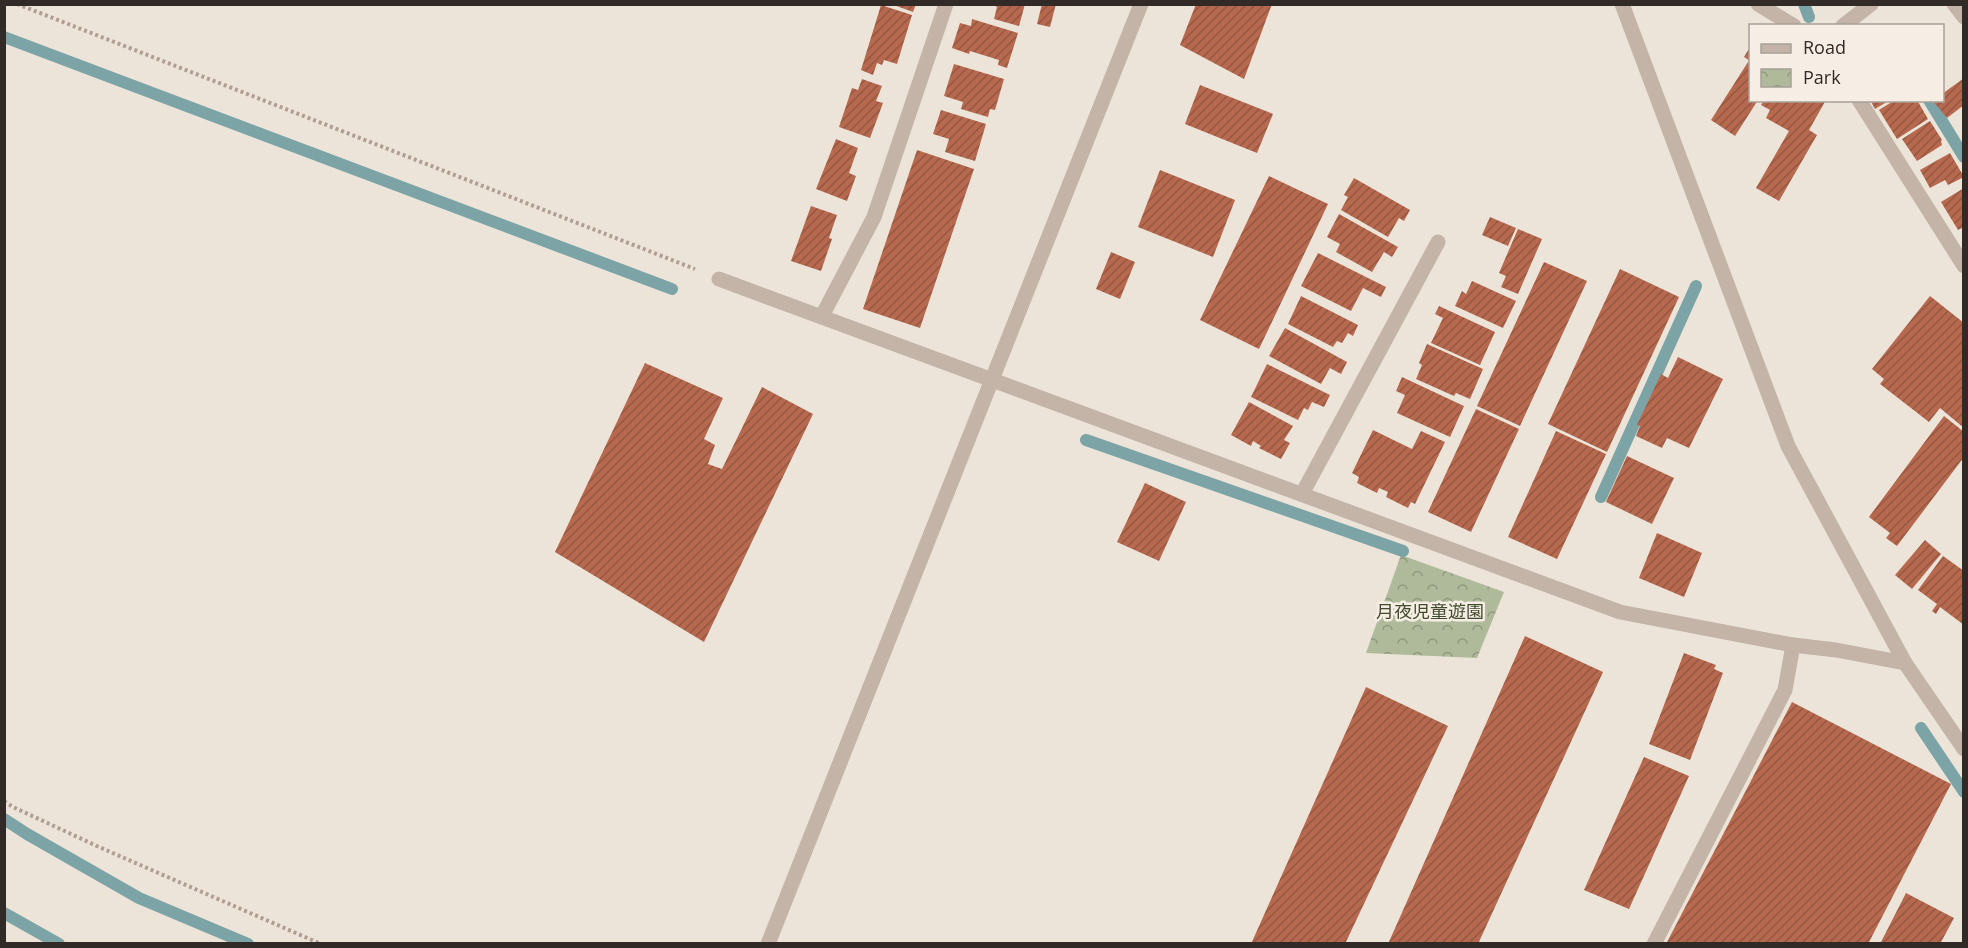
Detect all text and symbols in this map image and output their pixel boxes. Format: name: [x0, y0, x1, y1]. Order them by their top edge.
legend: [1749, 24, 1944, 102]
text: Road: [1803, 35, 1846, 59]
text: Park: [1803, 65, 1841, 89]
park label: 月夜児童遊園: [1376, 599, 1484, 623]

